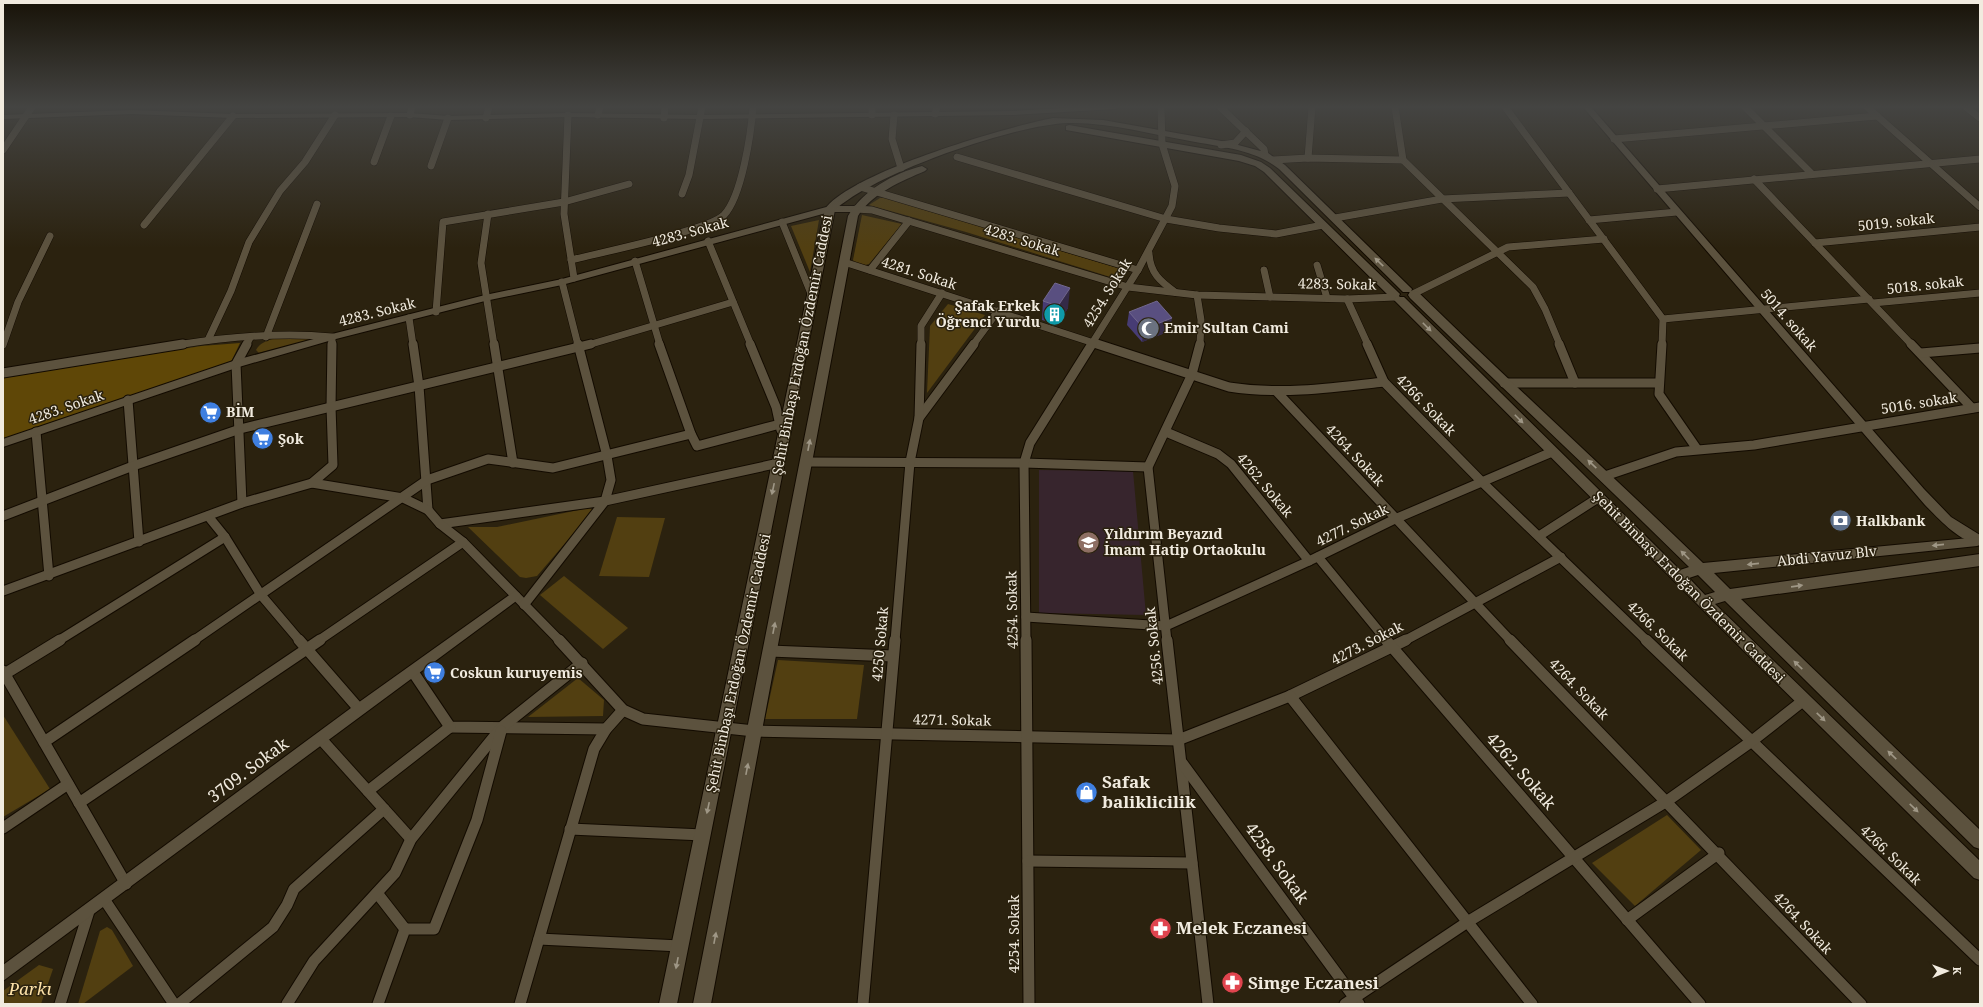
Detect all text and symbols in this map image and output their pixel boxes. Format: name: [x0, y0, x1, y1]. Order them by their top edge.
street label: 5019. sokak: [1857, 208, 1936, 235]
street label: 4283. Sokak: [650, 212, 731, 251]
street label: Şehit Binbaşı Erdoğan Özdemir Caddesi: [767, 213, 836, 476]
street label: 4283. Sokak: [982, 219, 1063, 260]
street label: 4281. Sokak: [879, 251, 960, 294]
street label: 4254. Sokak: [1078, 254, 1136, 331]
one-way arrow: [1374, 257, 1384, 267]
street label: 5018. sokak: [1886, 271, 1965, 298]
street label: 4283. Sokak: [1298, 273, 1377, 294]
street label: 5014. sokak: [1757, 284, 1822, 356]
street label: 4283. Sokak: [337, 293, 418, 330]
place label: Şafak Erkek Öğrenci Yurdu: [936, 296, 1040, 331]
building icon: Şafak Erkek Öğrenci Yurdu: [1042, 301, 1068, 327]
mosque icon: Emir Sultan Cami: [1136, 315, 1162, 341]
place label: Emir Sultan Cami: [1164, 318, 1289, 337]
one-way arrow: [1422, 322, 1432, 332]
street label: 4266. Sokak: [1392, 370, 1461, 440]
street label: 4283. Sokak: [26, 385, 107, 428]
street label: 5016. sokak: [1879, 387, 1959, 418]
supermarket icon: BİM: [197, 399, 223, 425]
place label: BİM: [226, 402, 254, 421]
one-way arrow: [1514, 414, 1524, 424]
street label: 4264. Sokak: [1322, 420, 1390, 490]
supermarket icon: Şok: [250, 426, 276, 452]
place label: Şok: [278, 429, 304, 448]
one-way arrow: [806, 439, 812, 451]
street label: 4262. Sokak: [1233, 449, 1298, 521]
one-way arrow: [1587, 459, 1597, 469]
one-way arrow: [770, 482, 776, 495]
street label: Şehit Binbaşı Erdoğan Özdemir Caddesi: [1589, 487, 1790, 687]
street label: 4277. Sokak: [1312, 498, 1392, 550]
bank icon: Halkbank: [1827, 508, 1853, 534]
place label: Halkbank: [1856, 511, 1926, 530]
place label: Yıldırım Beyazıd İmam Hatip Ortaokulu: [1104, 524, 1266, 559]
school or university icon: Yıldırım Beyazıd İmam Hatip Ortaokulu: [1076, 529, 1102, 555]
street label: Şehit Binbaşı Erdoğan Özdemir Caddesi: [701, 531, 774, 794]
street label: Abdi Yavuz Blv: [1776, 541, 1879, 570]
one-way arrow: [1932, 542, 1944, 548]
one-way arrow: [1680, 550, 1690, 560]
one-way arrow: [1747, 561, 1759, 567]
street label: 4254. Sokak: [1001, 570, 1022, 649]
one-way arrow: [1791, 583, 1803, 589]
street label: 4266. Sokak: [1624, 597, 1694, 665]
street label: 4250 Sokak: [867, 605, 892, 682]
street label: 4256. Sokak: [1140, 605, 1167, 686]
street label: 4273. Sokak: [1328, 616, 1407, 669]
one-way arrow: [772, 622, 778, 634]
street label: 4264. Sokak: [1545, 654, 1614, 724]
supermarket icon: Coskun kuruyemis: [422, 660, 448, 686]
one-way arrow: [1793, 660, 1803, 669]
place label: Coskun kuruyemis: [450, 663, 583, 682]
street label: 4271. Sokak: [913, 709, 992, 730]
one-way arrow: [1816, 712, 1826, 722]
street label: 4262. Sokak: [1481, 727, 1561, 814]
street label: 3709. Sokak: [203, 732, 293, 807]
one-way arrow: [1887, 750, 1897, 760]
one-way arrow: [744, 763, 750, 775]
place label: Safak baliklicilik: [1102, 770, 1196, 813]
shop icon: Safak baliklicilik: [1074, 779, 1100, 805]
one-way arrow: [705, 802, 711, 814]
one-way arrow: [1909, 803, 1919, 813]
street label: 4258. Sokak: [1240, 817, 1315, 908]
street label: 4266. Sokak: [1857, 821, 1927, 889]
street label: 4264. Sokak: [1770, 888, 1838, 958]
street label: 4254. Sokak: [1004, 894, 1023, 973]
pharmacy icon: Melek Eczanesi: [1148, 915, 1174, 941]
place label: Melek Eczanesi: [1176, 916, 1307, 939]
one-way arrow: [712, 932, 718, 944]
north arrow: [1927, 951, 1967, 991]
one-way arrow: [673, 957, 679, 969]
text: K: [1950, 967, 1965, 976]
pharmacy icon: Simge Eczanesi: [1220, 970, 1246, 996]
place label: Simge Eczanesi: [1248, 971, 1379, 994]
park label: Parkı: [7, 977, 52, 1000]

